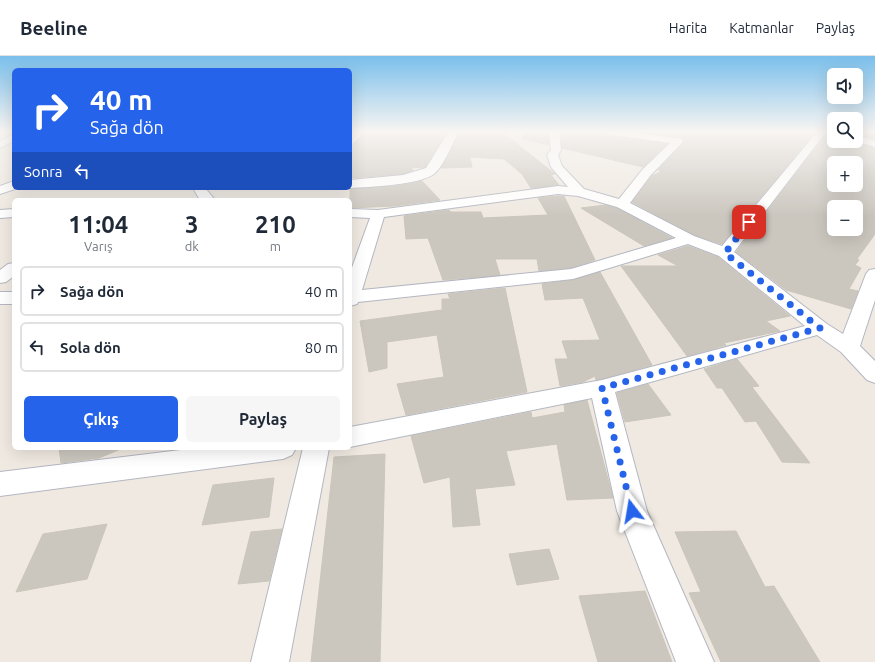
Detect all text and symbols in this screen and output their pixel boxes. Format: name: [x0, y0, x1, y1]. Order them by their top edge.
text: Beeline: [20, 17, 88, 39]
text: Harita: [669, 20, 707, 36]
text: Katmanlar: [729, 20, 794, 36]
text: Paylaş: [816, 20, 855, 36]
map controls: [827, 68, 863, 236]
button: sound: [827, 68, 863, 104]
icon: right: [24, 84, 76, 136]
text: 40 m: [90, 84, 152, 115]
button: search: [827, 112, 863, 148]
text: Sağa dön: [90, 117, 164, 137]
button: +: [827, 156, 863, 192]
icon: left: [71, 160, 93, 182]
text: Sonra: [24, 163, 63, 180]
button: −: [827, 200, 863, 236]
pin: [732, 205, 766, 239]
text: 11:04: [68, 211, 128, 238]
text: 3: [185, 211, 198, 238]
text: 210: [255, 211, 296, 238]
icon: arrive: [738, 211, 760, 233]
text: Varış: [84, 239, 113, 253]
text: dk: [185, 239, 199, 253]
text: m: [270, 239, 281, 253]
icon: right: [26, 280, 48, 302]
text: Sağa dön: [60, 283, 124, 300]
text: 40 m: [305, 283, 338, 300]
icon: left: [26, 336, 48, 358]
text: Sola dön: [60, 339, 121, 356]
text: 80 m: [305, 339, 338, 356]
button: Çıkış: [24, 396, 178, 442]
button: Paylaş: [186, 396, 340, 442]
position arrow: [611, 490, 653, 532]

